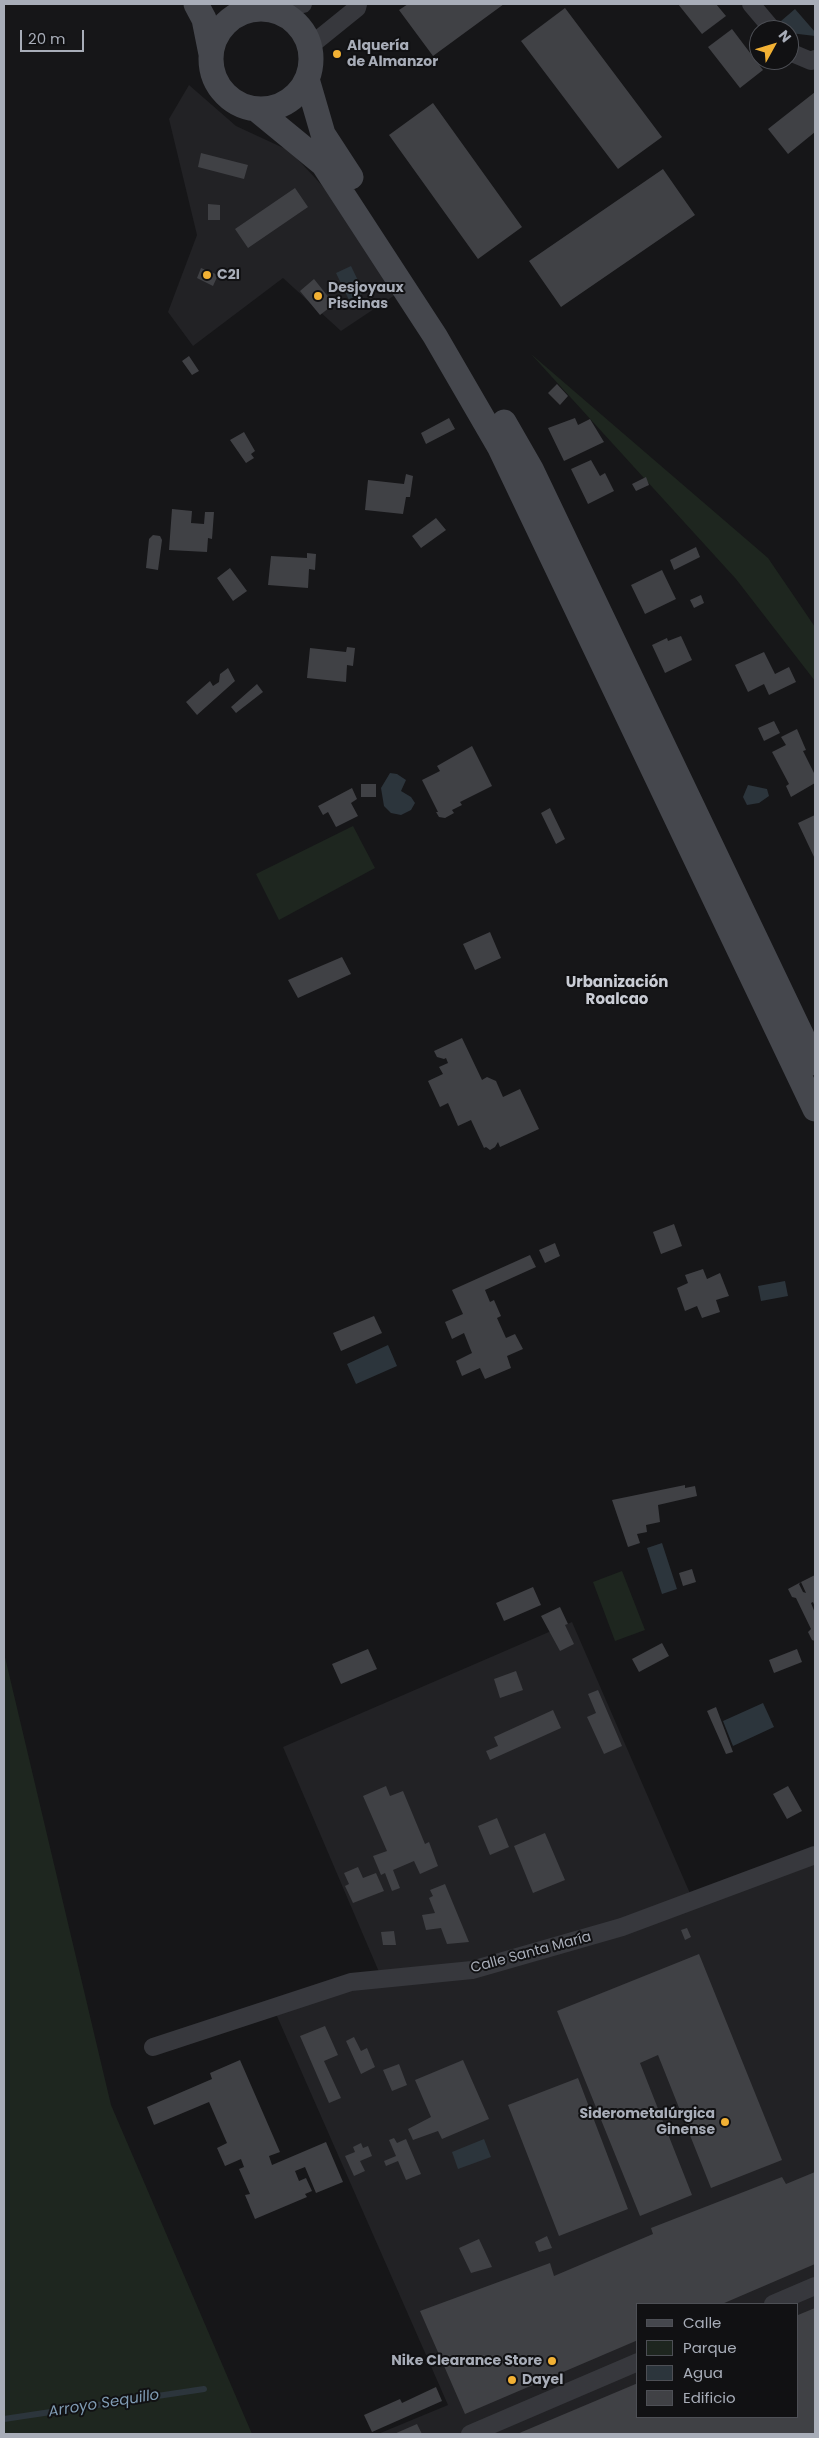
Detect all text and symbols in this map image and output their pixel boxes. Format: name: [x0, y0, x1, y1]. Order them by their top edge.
scale bar: [22, 20, 86, 52]
north arrow: [749, 20, 799, 70]
text: N: [774, 26, 796, 47]
text: 20 m: [28, 28, 66, 49]
place label: Alquería de Almanzor: [347, 38, 438, 70]
marker: Alquería de Almanzor: [331, 48, 343, 60]
place label: C2I: [217, 267, 240, 283]
marker: C2I: [201, 269, 213, 281]
place label: Desjoyaux Piscinas: [328, 280, 404, 312]
marker: Desjoyaux Piscinas: [312, 290, 324, 302]
district label: Urbanización Roalcao: [566, 974, 668, 1009]
street label: Calle Santa María: [469, 1929, 593, 1977]
place label: Siderometalúrgica Ginense: [579, 2106, 715, 2138]
marker: Siderometalúrgica Ginense: [719, 2116, 731, 2128]
legend: [636, 2303, 799, 2418]
text: Calle: [683, 2312, 721, 2333]
text: Parque: [683, 2337, 736, 2358]
place label: Nike Clearance Store: [391, 2353, 542, 2369]
marker: Nike Clearance Store: [546, 2355, 558, 2367]
text: Agua: [683, 2362, 723, 2383]
place label: Dayel: [522, 2372, 563, 2388]
marker: Dayel: [506, 2374, 518, 2386]
water label: Arroyo Sequillo: [47, 2386, 161, 2422]
text: Edificio: [683, 2387, 736, 2408]

